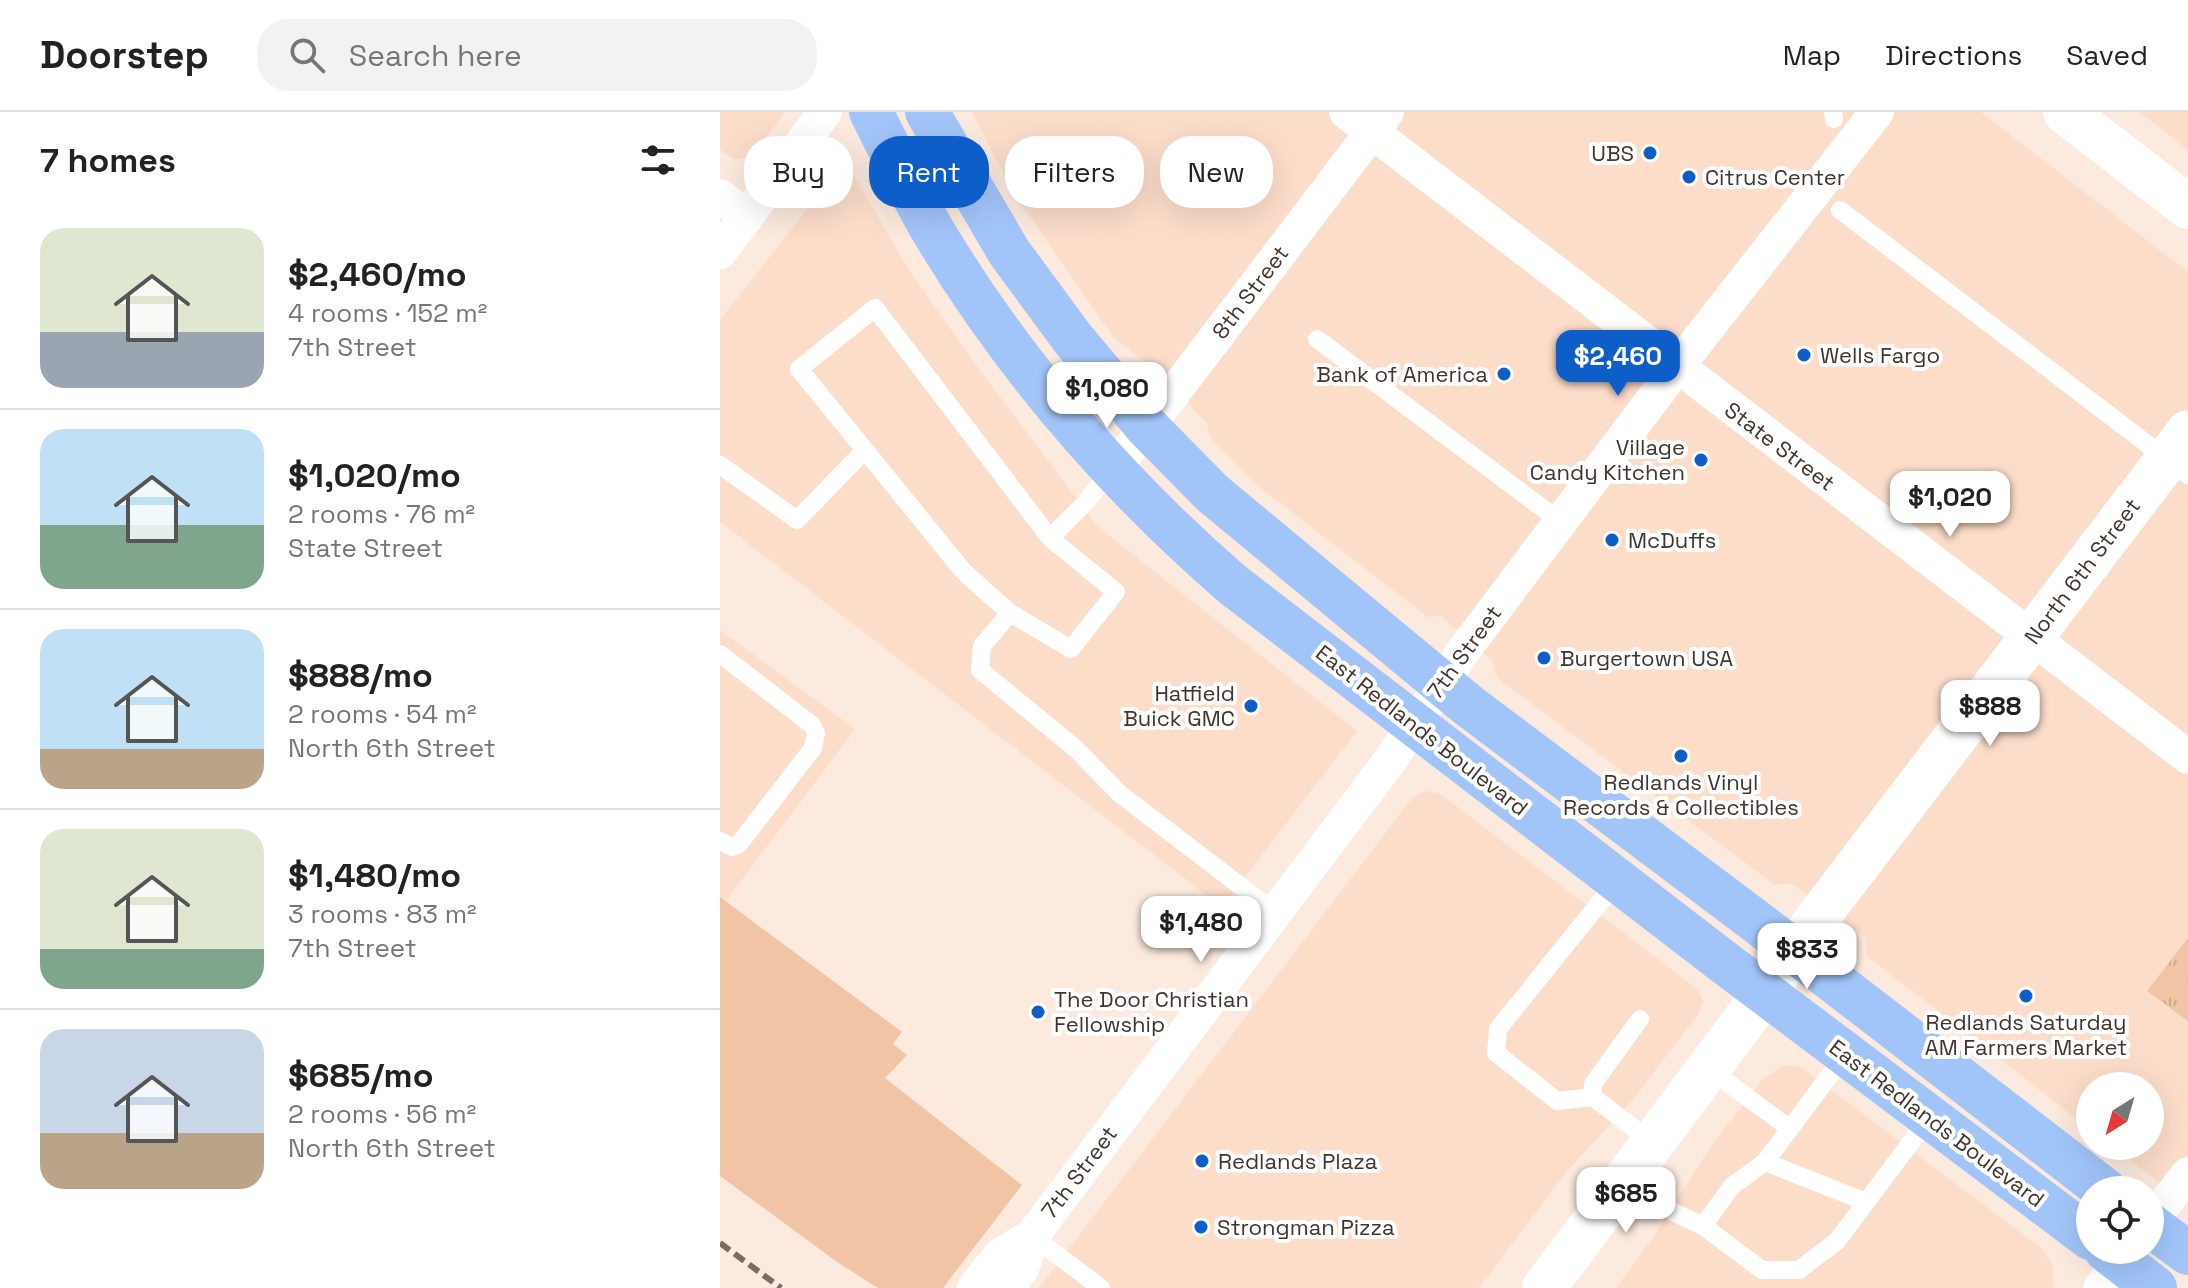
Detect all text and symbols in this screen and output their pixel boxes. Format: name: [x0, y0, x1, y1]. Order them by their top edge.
search box: [257, 19, 817, 91]
text: Doorstep: [40, 31, 209, 79]
icon: search: [285, 33, 329, 77]
text: Search here: [349, 36, 522, 75]
text: Map: [1783, 37, 1841, 73]
text: Directions: [1885, 37, 2022, 73]
text: Saved: [2066, 37, 2148, 73]
chip: Buy: [744, 136, 853, 208]
chip: Rent: [869, 136, 989, 208]
chip: Filters: [1005, 136, 1144, 208]
chip: New: [1160, 136, 1273, 208]
icon: filters: [636, 138, 680, 182]
text: 7 homes: [40, 139, 176, 182]
place label: UBS: [1591, 139, 1634, 167]
marker: UBS: [1641, 144, 1659, 162]
place label: Citrus Center: [1705, 163, 1845, 191]
marker: Citrus Center: [1680, 168, 1698, 186]
street label: 8th Street: [1206, 240, 1294, 344]
text: $2,460/mo: [288, 253, 467, 296]
icon: home: [104, 260, 200, 356]
text: 4 rooms · 152 m²: [288, 296, 487, 330]
text: 7th Street: [288, 330, 417, 364]
pin: $2,460: [1553, 330, 1683, 398]
text: $2,460: [1574, 339, 1662, 373]
place label: Wells Fargo: [1820, 341, 1940, 369]
marker: Wells Fargo: [1795, 346, 1813, 364]
place label: Bank of America: [1316, 360, 1488, 388]
pin: $1,080: [1042, 362, 1172, 430]
marker: Bank of America: [1495, 365, 1513, 383]
text: $1,080: [1065, 371, 1149, 405]
street label: State Street: [1719, 395, 1841, 497]
place label: Village Candy Kitchen: [1530, 433, 1685, 486]
marker: Village Candy Kitchen: [1692, 451, 1710, 469]
text: $1,020/mo: [288, 454, 461, 497]
icon: home: [104, 461, 200, 557]
pin: $1,020: [1885, 471, 2015, 539]
text: $1,020: [1908, 480, 1992, 514]
street label: North 6th Street: [2018, 492, 2146, 650]
text: 2 rooms · 76 m²: [288, 497, 475, 531]
place label: McDuffs: [1628, 526, 1716, 554]
text: State Street: [288, 531, 443, 565]
marker: McDuffs: [1603, 531, 1621, 549]
street label: 7th Street: [1421, 600, 1507, 704]
street label: East Redlands Boulevard: [1310, 638, 1534, 822]
place label: Burgertown USA: [1560, 644, 1733, 672]
marker: Burgertown USA: [1535, 649, 1553, 667]
text: $888/mo: [288, 654, 433, 697]
icon: home: [104, 661, 200, 757]
place label: Hatfield Buick GMC: [1123, 679, 1235, 732]
pin: $888: [1943, 680, 2037, 748]
text: $888: [1959, 689, 2021, 723]
text: 2 rooms · 54 m²: [288, 697, 477, 731]
marker: Hatfield Buick GMC: [1242, 697, 1260, 715]
text: North 6th Street: [288, 731, 496, 765]
marker: Redlands Vinyl Records & Collectibles: [1672, 747, 1690, 765]
place label: Redlands Vinyl Records & Collectibles: [1563, 768, 1799, 821]
text: $1,480/mo: [288, 854, 461, 897]
icon: home: [104, 861, 200, 957]
pin: $1,480: [1136, 896, 1266, 964]
text: 3 rooms · 83 m²: [288, 897, 477, 931]
text: $1,480: [1159, 905, 1243, 939]
pin: $833: [1760, 923, 1854, 991]
text: 7th Street: [288, 931, 417, 965]
text: $833: [1776, 932, 1838, 966]
place label: The Door Christian Fellowship: [1054, 985, 1249, 1038]
marker: Redlands Saturday AM Farmers Market: [2017, 987, 2035, 1005]
marker: The Door Christian Fellowship: [1029, 1003, 1047, 1021]
place label: Redlands Saturday AM Farmers Market: [1925, 1008, 2127, 1061]
street label: East Redlands Boulevard: [1824, 1033, 2050, 1213]
text: $685/mo: [288, 1054, 433, 1097]
icon: home: [104, 1061, 200, 1157]
north arrow: [2076, 1072, 2164, 1160]
map controls: [2076, 1072, 2164, 1264]
text: 2 rooms · 56 m²: [288, 1097, 476, 1131]
street label: 7th Street: [1035, 1120, 1123, 1224]
text: North 6th Street: [288, 1131, 496, 1165]
place label: Redlands Plaza: [1218, 1147, 1378, 1175]
marker: Redlands Plaza: [1193, 1152, 1211, 1170]
pin: $685: [1579, 1167, 1673, 1235]
text: $685: [1594, 1176, 1658, 1210]
button: locate: [2076, 1176, 2164, 1264]
place label: Strongman Pizza: [1217, 1213, 1395, 1241]
marker: Strongman Pizza: [1192, 1218, 1210, 1236]

